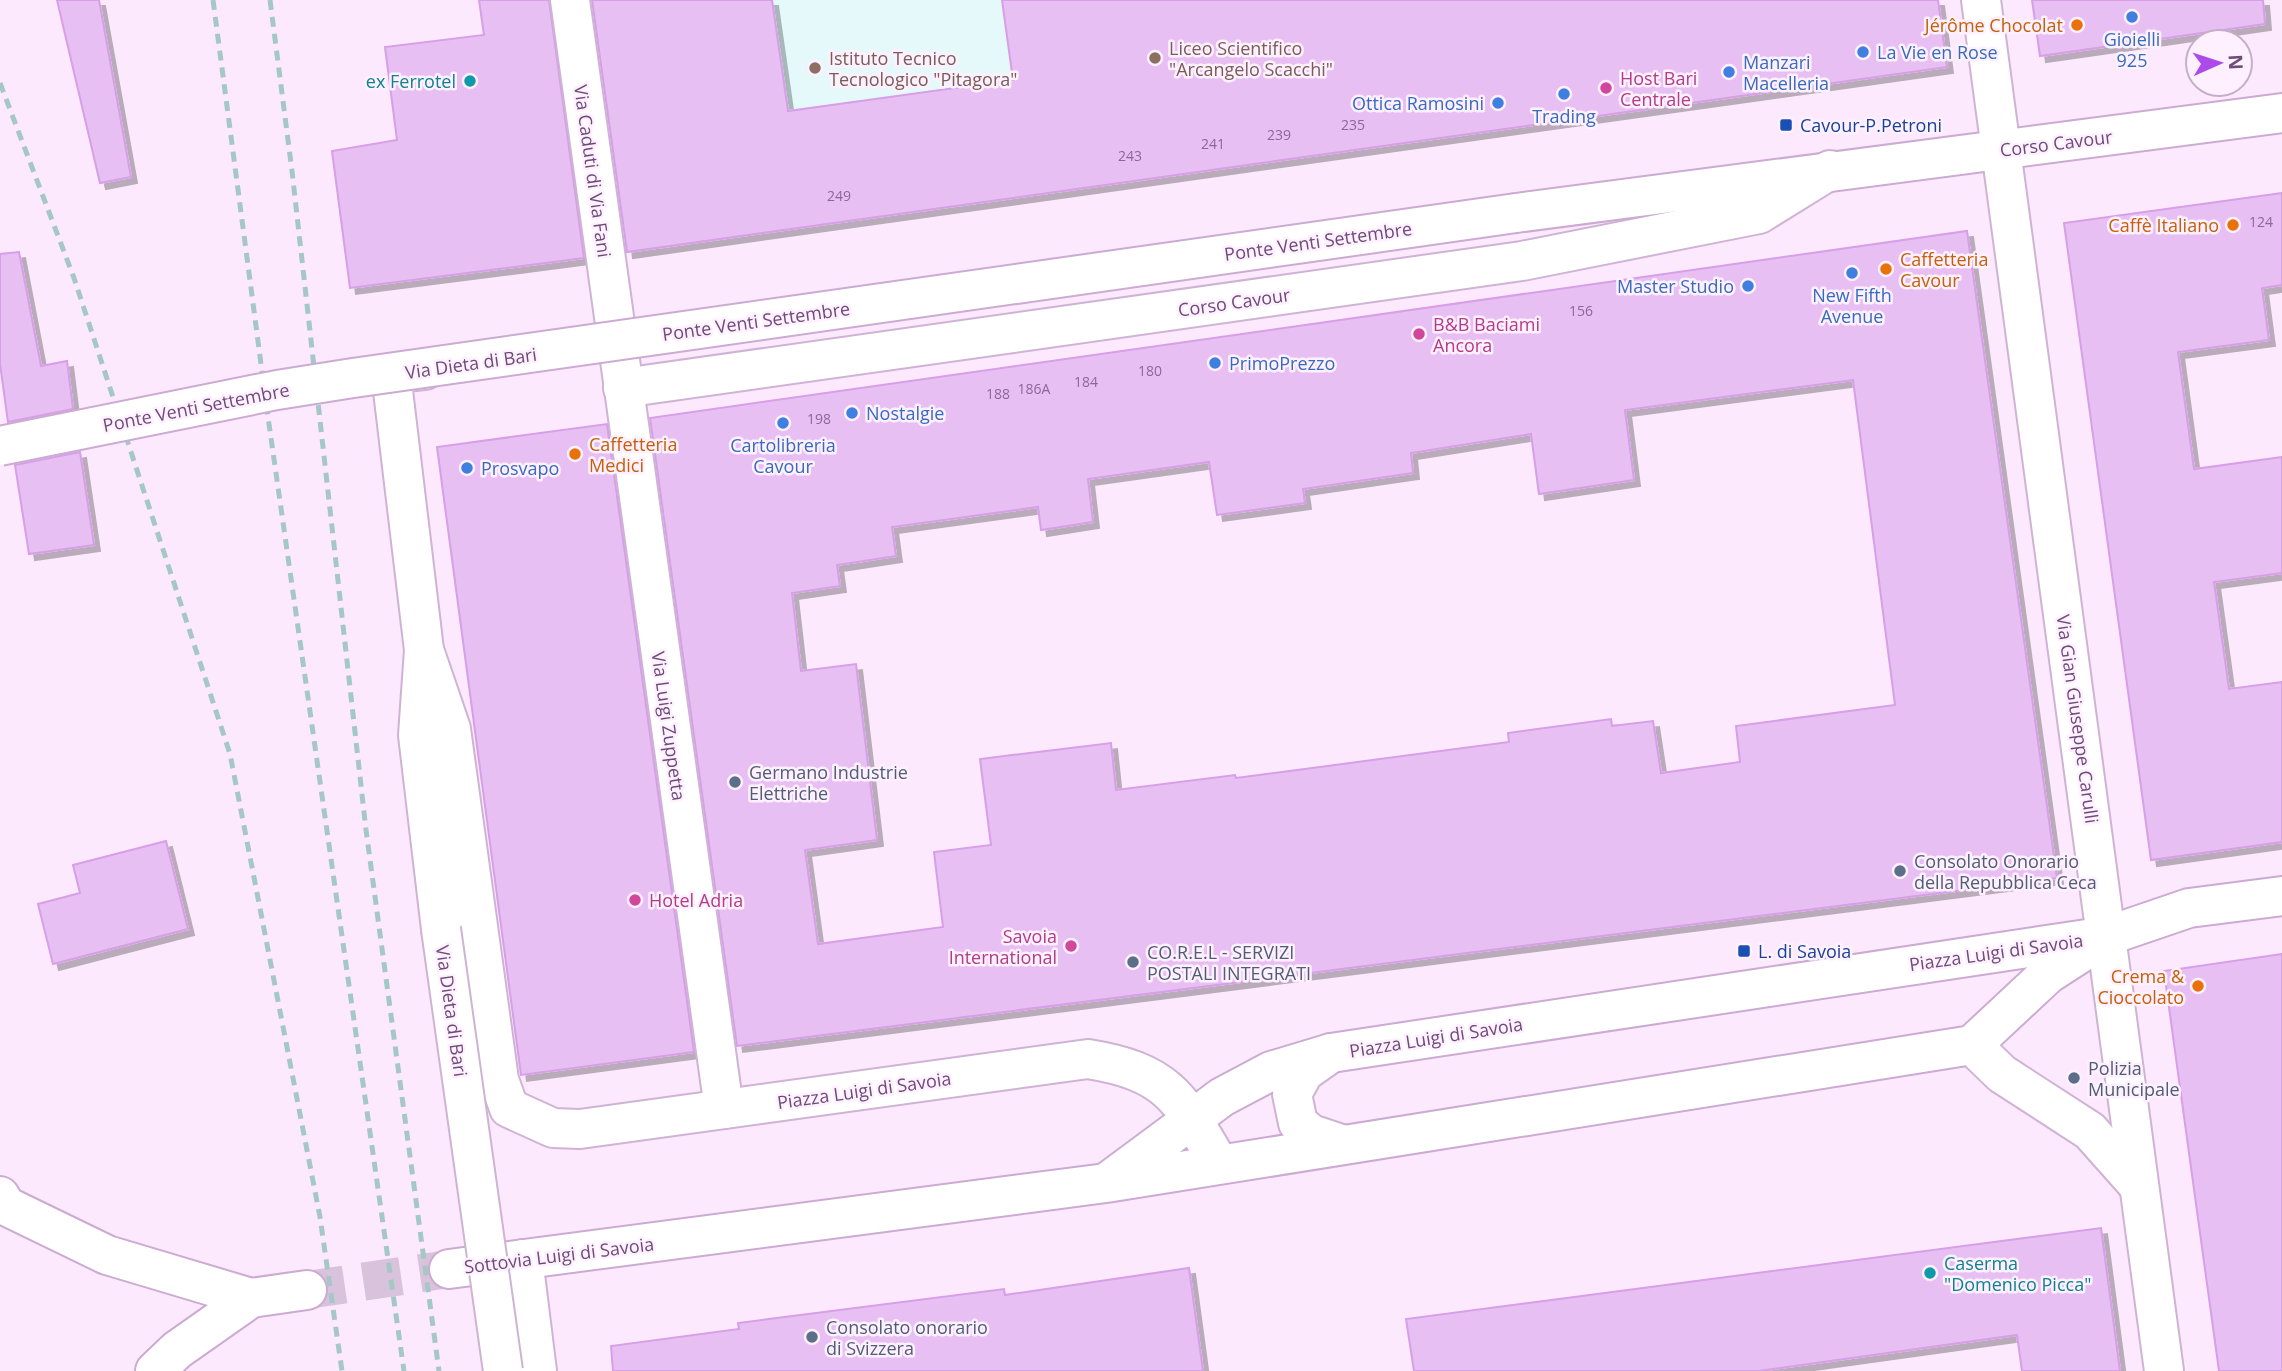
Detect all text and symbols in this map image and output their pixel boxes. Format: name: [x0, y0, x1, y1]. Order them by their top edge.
marker: Gioielli 925: [2124, 9, 2140, 25]
place label: Jérôme Chocolat: [1923, 13, 2063, 37]
marker: Jérôme Chocolat: [2069, 17, 2085, 33]
place label: Gioielli 925: [2104, 27, 2160, 72]
north arrow: [2184, 28, 2254, 98]
place label: Liceo Scientifico "Arcangelo Scacchi": [1169, 36, 1333, 81]
place label: La Vie en Rose: [1877, 40, 1998, 64]
marker: La Vie en Rose: [1855, 44, 1871, 60]
place label: Istituto Tecnico Tecnologico "Pitagora": [829, 46, 1017, 91]
marker: Liceo Scientifico "Arcangelo Scacchi": [1147, 50, 1163, 66]
place label: Manzari Macelleria: [1743, 50, 1829, 95]
text: N: [2223, 54, 2249, 71]
marker: Istituto Tecnico Tecnologico "Pitagora": [807, 60, 823, 76]
marker: Manzari Macelleria: [1721, 64, 1737, 80]
place label: Host Bari Centrale: [1620, 66, 1697, 111]
place label: ex Ferrotel: [366, 69, 456, 93]
marker: ex Ferrotel: [462, 73, 478, 89]
marker: Host Bari Centrale: [1598, 80, 1614, 96]
street label: Via Caduti di Via Fani: [569, 83, 617, 259]
marker: Trading: [1556, 86, 1572, 102]
place label: Ottica Ramosini: [1352, 91, 1484, 115]
marker: Ottica Ramosini: [1490, 95, 1506, 111]
place label: Trading: [1532, 104, 1596, 128]
place label: Cavour-P.Petroni: [1800, 113, 1942, 137]
house number: 235: [1341, 115, 1365, 134]
marker: Cavour-P.Petroni: [1778, 117, 1794, 133]
street label: Corso Cavour: [1998, 124, 2114, 162]
house number: 239: [1267, 125, 1291, 144]
house number: 241: [1201, 134, 1225, 153]
house number: 243: [1118, 146, 1142, 165]
house number: 249: [827, 186, 851, 205]
house number: 124: [2249, 212, 2273, 231]
place label: Caffè Italiano: [2108, 213, 2219, 237]
street label: Ponte Venti Settembre: [1223, 216, 1413, 266]
marker: Caffè Italiano: [2225, 217, 2241, 233]
place label: Caffetteria Cavour: [1900, 247, 1988, 292]
marker: Caffetteria Cavour: [1878, 261, 1894, 277]
marker: New Fifth Avenue: [1844, 265, 1860, 281]
place label: Master Studio: [1617, 274, 1734, 298]
marker: Master Studio: [1740, 278, 1756, 294]
street label: Corso Cavour: [1176, 282, 1292, 322]
place label: New Fifth Avenue: [1812, 283, 1892, 328]
street label: Ponte Venti Settembre: [661, 296, 851, 346]
house number: 156: [1569, 301, 1593, 320]
place label: B&B Baciami Ancora: [1433, 312, 1540, 357]
marker: B&B Baciami Ancora: [1411, 326, 1427, 342]
street label: Via Dieta di Bari: [404, 342, 538, 384]
place label: PrimoPrezzo: [1229, 351, 1335, 375]
marker: PrimoPrezzo: [1207, 355, 1223, 371]
house number: 180: [1138, 361, 1162, 380]
house number: 184: [1074, 372, 1098, 391]
street label: Ponte Venti Settembre: [101, 377, 291, 437]
house number: 186A: [1018, 379, 1051, 398]
house number: 188: [986, 384, 1010, 403]
place label: Nostalgie: [866, 401, 944, 425]
marker: Nostalgie: [844, 405, 860, 421]
house number: 198: [807, 409, 831, 428]
marker: Cartolibreria Cavour: [775, 415, 791, 431]
place label: Caffetteria Medici: [589, 432, 677, 477]
place label: Cartolibreria Cavour: [730, 433, 836, 478]
marker: Caffetteria Medici: [567, 446, 583, 462]
place label: Prosvapo: [481, 456, 559, 480]
marker: Prosvapo: [459, 460, 475, 476]
street label: Via Gian Giuseppe Carulli: [2051, 613, 2105, 825]
street label: Via Luigi Zuppetta: [647, 650, 691, 802]
place label: Germano Industrie Elettriche: [749, 760, 908, 805]
marker: Germano Industrie Elettriche: [727, 774, 743, 790]
place label: Consolato Onorario della Repubblica Ceca: [1914, 849, 2097, 894]
marker: Consolato Onorario della Repubblica Ceca: [1892, 863, 1908, 879]
place label: Hotel Adria: [649, 888, 743, 912]
marker: Hotel Adria: [627, 892, 643, 908]
place label: Savoia International: [949, 924, 1057, 969]
street label: Piazza Luigi di Savoia: [1907, 928, 2085, 976]
marker: Savoia International: [1063, 938, 1079, 954]
place label: L. di Savoia: [1758, 939, 1851, 963]
place label: CO.R.E.L - SERVIZI POSTALI INTEGRATI: [1147, 940, 1311, 985]
marker: L. di Savoia: [1736, 943, 1752, 959]
street label: Via Dieta di Bari: [431, 944, 473, 1078]
marker: CO.R.E.L - SERVIZI POSTALI INTEGRATI: [1125, 954, 1141, 970]
place label: Crema & Cioccolato: [2097, 964, 2185, 1009]
marker: Crema & Cioccolato: [2190, 978, 2206, 994]
street label: Piazza Luigi di Savoia: [1348, 1011, 1524, 1063]
place label: Polizia Municipale: [2088, 1056, 2180, 1101]
street label: Piazza Luigi di Savoia: [775, 1066, 953, 1114]
marker: Polizia Municipale: [2066, 1070, 2082, 1086]
street label: Sottovia Luigi di Savoia: [463, 1231, 655, 1279]
place label: Caserma "Domenico Picca": [1944, 1251, 2091, 1296]
marker: Caserma "Domenico Picca": [1922, 1265, 1938, 1281]
place label: Consolato onorario di Svizzera: [826, 1315, 988, 1360]
marker: Consolato onorario di Svizzera: [804, 1329, 820, 1345]

